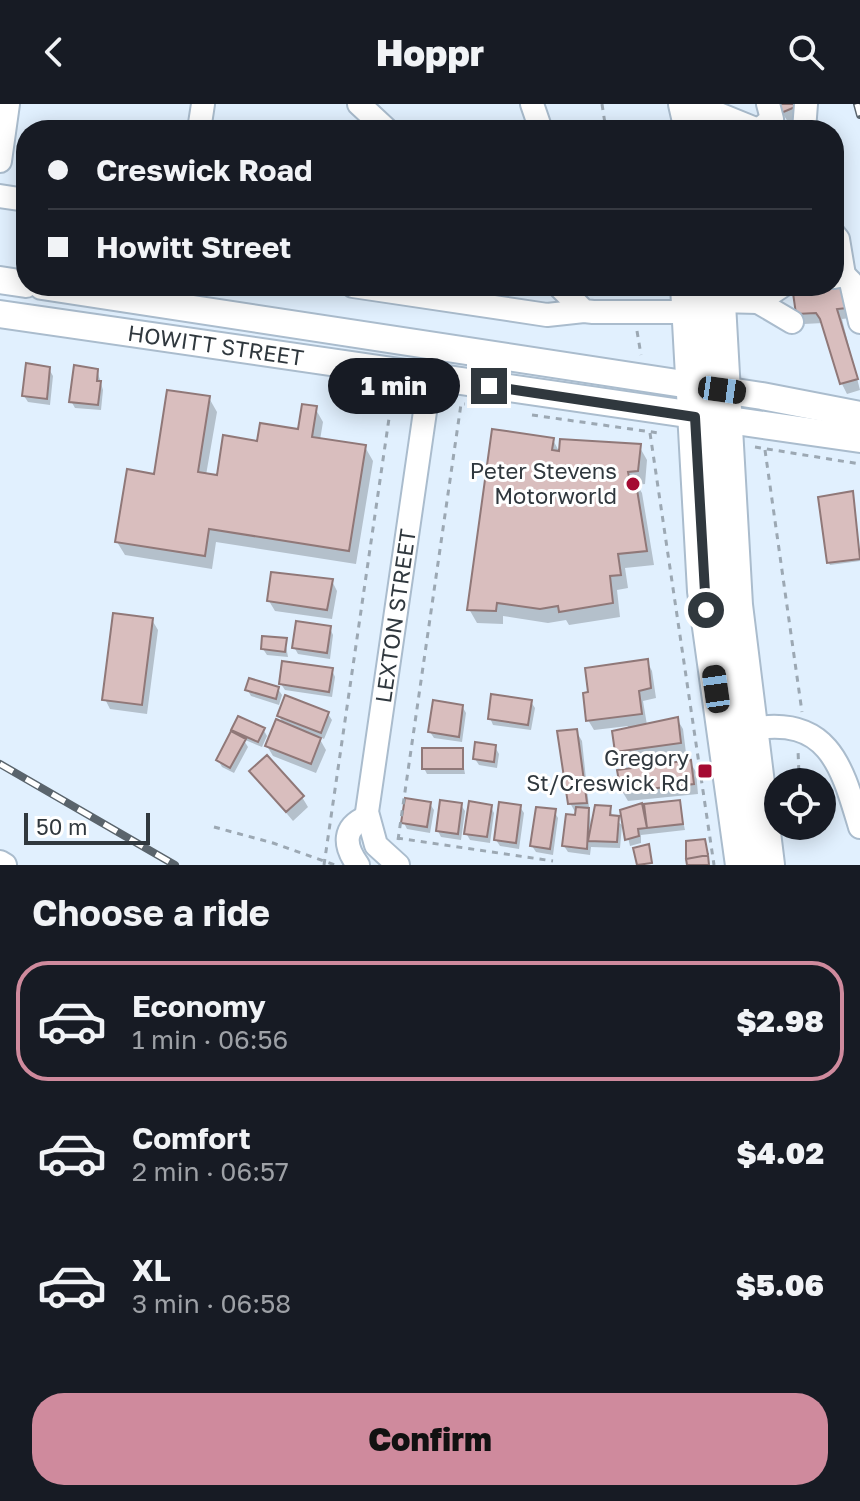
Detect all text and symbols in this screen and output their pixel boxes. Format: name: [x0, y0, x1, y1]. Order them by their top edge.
icon: back: [32, 30, 76, 74]
icon: search: [784, 30, 828, 74]
text: Hoppr: [376, 31, 484, 74]
text: Creswick Road: [96, 152, 312, 188]
text: Howitt Street: [96, 229, 291, 265]
street label: HOWITT STREET: [126, 319, 306, 371]
callout: 1 min: [329, 358, 461, 414]
route end: [471, 368, 507, 404]
text: 1 min: [361, 370, 427, 401]
car: [697, 375, 747, 405]
place label: Peter Stevens Motorworld: [470, 457, 617, 509]
marker: Peter Stevens Motorworld: [624, 475, 642, 493]
street label: LEXTON STREET: [369, 527, 421, 705]
route start: [688, 592, 724, 628]
car: [701, 664, 731, 714]
place label: Gregory St/Creswick Rd: [526, 744, 689, 796]
marker: Gregory St/Creswick Rd: [696, 762, 714, 780]
map controls: [764, 768, 836, 840]
button: locate: [764, 768, 836, 840]
scale bar: [24, 809, 150, 845]
text: 50 m: [36, 813, 87, 840]
text: Choose a ride: [32, 891, 270, 934]
icon: car: [36, 985, 108, 1057]
text: Economy: [132, 988, 266, 1024]
text: $2.98: [736, 1003, 824, 1039]
text: 1 min · 06:56: [132, 1024, 288, 1055]
icon: car: [36, 1117, 108, 1189]
text: Comfort: [132, 1120, 251, 1156]
text: $4.02: [737, 1135, 824, 1171]
text: 2 min · 06:57: [132, 1156, 289, 1187]
icon: car: [36, 1249, 108, 1321]
text: XL: [132, 1252, 171, 1288]
text: $5.06: [736, 1267, 824, 1303]
text: 3 min · 06:58: [132, 1288, 291, 1319]
button: Confirm: [32, 1393, 828, 1485]

